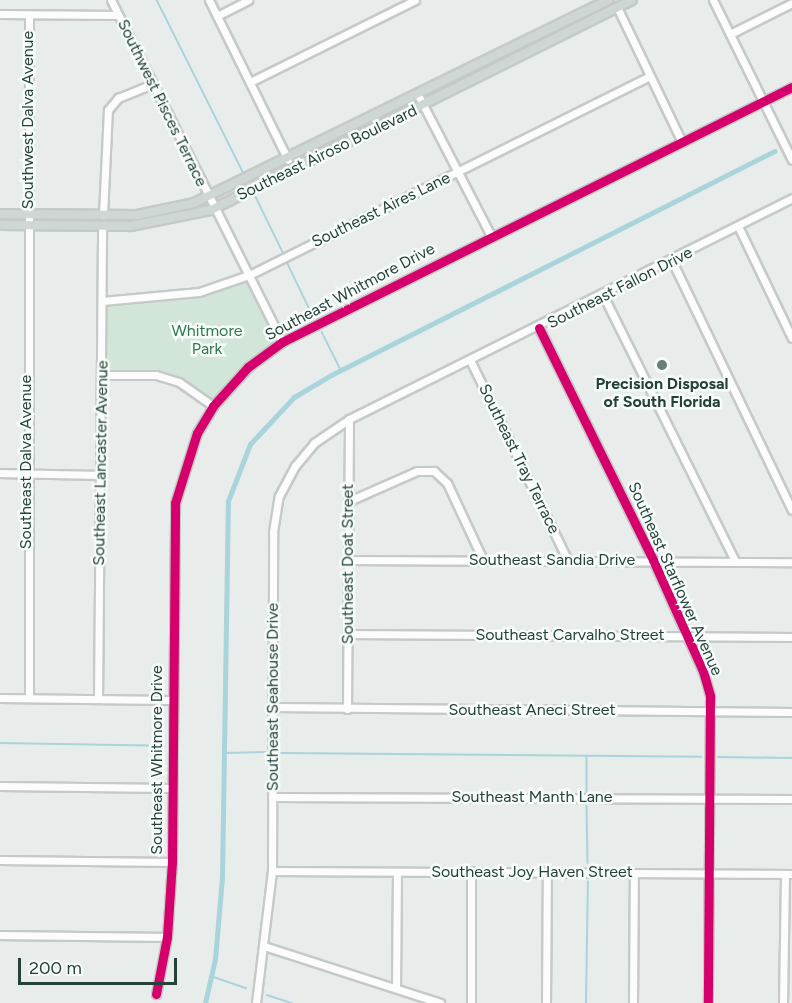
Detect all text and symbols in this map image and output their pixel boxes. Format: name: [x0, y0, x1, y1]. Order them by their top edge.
street label: Southwest Pisces Terrace: [113, 16, 211, 190]
street label: Southwest Dalva Avenue: [18, 31, 38, 209]
street label: Southeast Airoso Boulevard: [234, 101, 420, 205]
street label: Southeast Aires Lane: [309, 168, 453, 252]
street label: Southeast Whitmore Drive: [262, 239, 438, 345]
street label: Southeast Fallon Drive: [544, 243, 696, 333]
park label: Whitmore Park: [171, 321, 243, 359]
marker: Precision Disposal of South Florida: [655, 358, 669, 372]
street label: Southeast Lancaster Avenue: [90, 360, 112, 566]
place label: Precision Disposal of South Florida: [596, 374, 728, 412]
street label: Southeast Dalva Avenue: [16, 375, 36, 549]
street label: Southeast Tray Terrace: [474, 381, 564, 537]
street label: Southeast Starflower Avenue: [624, 479, 726, 679]
street label: Southeast Doat Street: [338, 484, 358, 644]
street label: Southeast Sandia Drive: [469, 550, 635, 570]
street label: Southeast Seahouse Drive: [263, 603, 283, 791]
street label: Southeast Carvalho Street: [475, 625, 665, 645]
street label: Southeast Whitmore Drive: [147, 665, 167, 855]
street label: Southeast Aneci Street: [449, 700, 615, 720]
street label: Southeast Manth Lane: [451, 787, 613, 807]
street label: Southeast Joy Haven Street: [431, 862, 633, 882]
scale bar: [21, 946, 180, 984]
text: 200 m: [29, 957, 82, 979]

